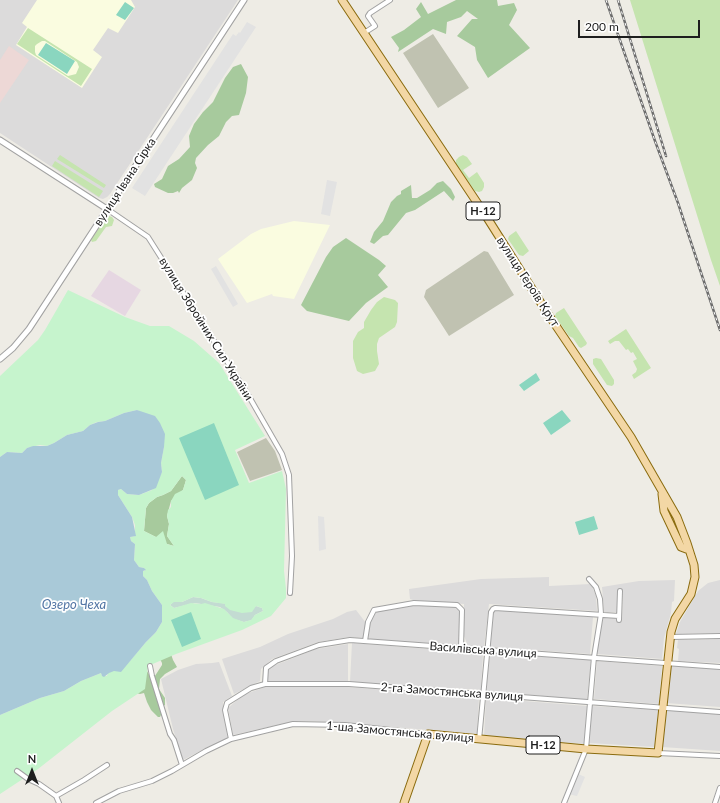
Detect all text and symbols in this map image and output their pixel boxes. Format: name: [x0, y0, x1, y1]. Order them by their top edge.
scale bar: [580, 12, 702, 38]
text: 200 m: [585, 19, 619, 34]
street label: вулиця Івана Сірка: [91, 135, 159, 229]
road number: Н-12: [466, 202, 500, 220]
street label: вулиця Героїв Крут: [494, 234, 562, 330]
street label: вулиця Збройних Сил України: [156, 255, 256, 403]
water label: Озеро Чеха: [42, 597, 106, 613]
street label: Василівська вулиця: [429, 639, 537, 661]
street label: 2-га Замостянська вулиця: [380, 680, 524, 704]
street label: 1-ша Замостянська вулиця: [326, 718, 474, 746]
road number: Н-12: [526, 736, 560, 754]
north arrow: [12, 751, 52, 791]
text: N: [28, 752, 36, 765]

